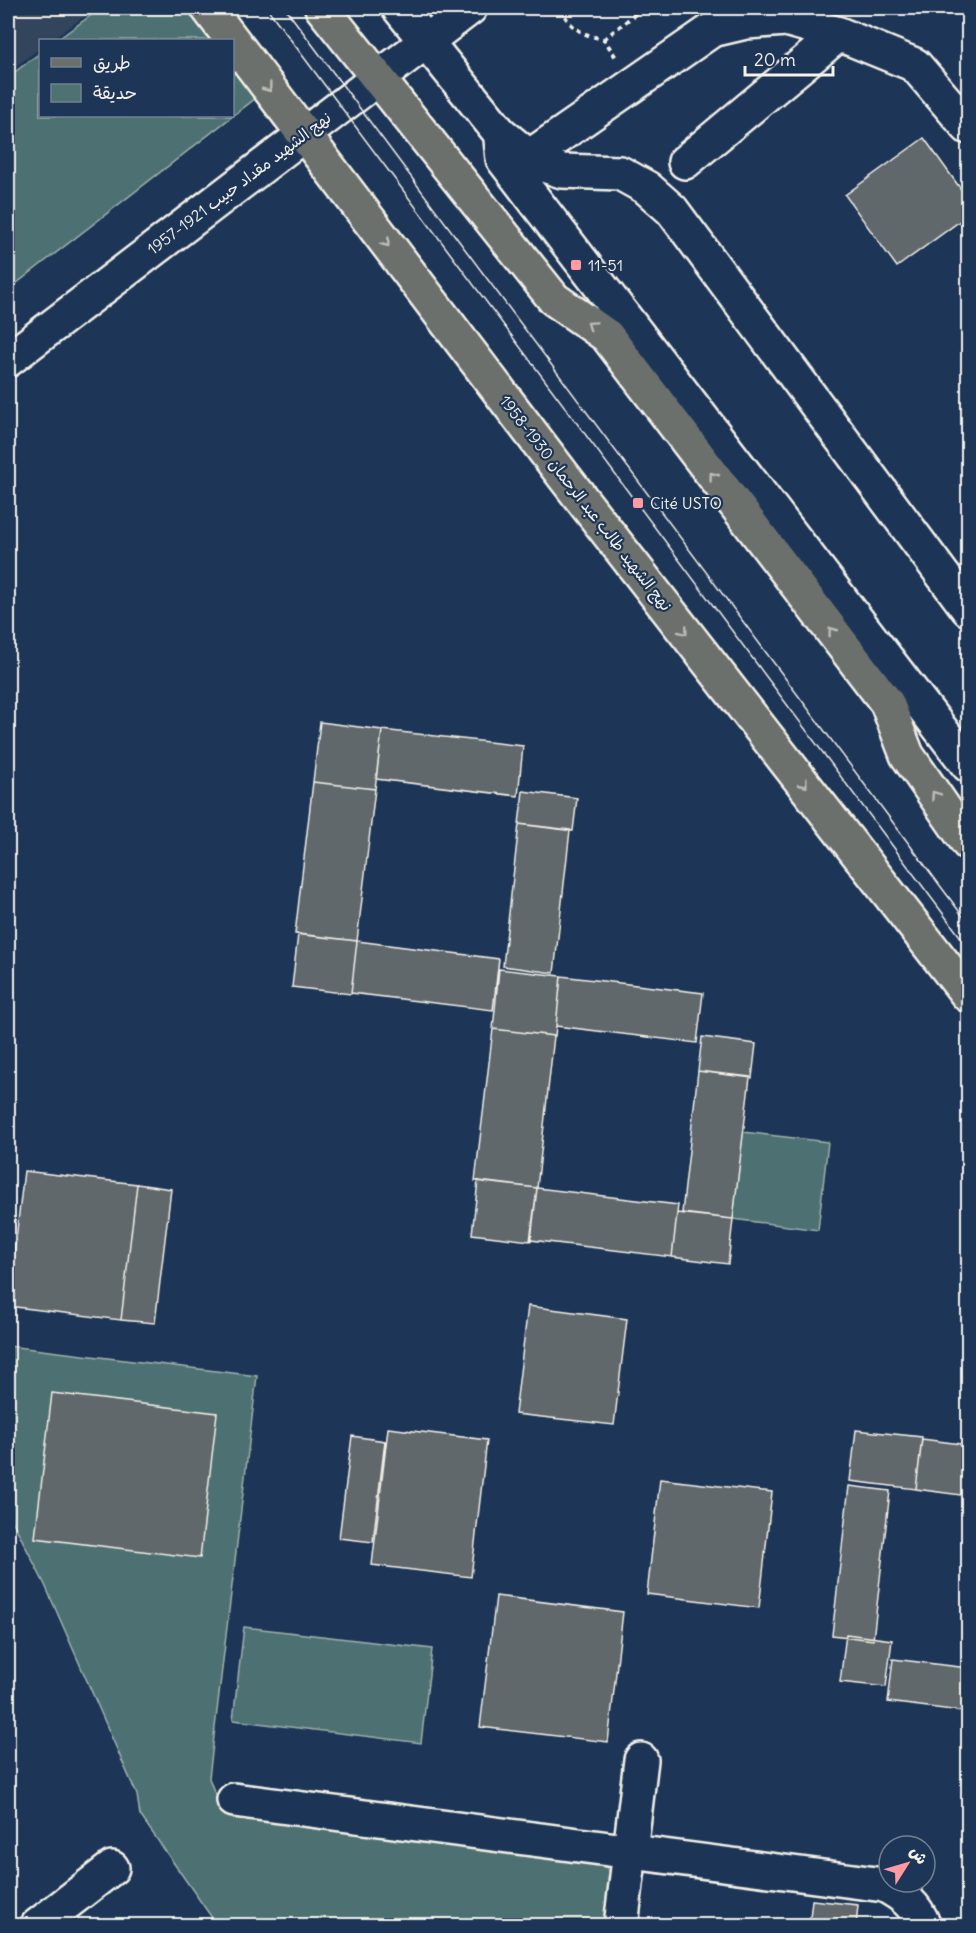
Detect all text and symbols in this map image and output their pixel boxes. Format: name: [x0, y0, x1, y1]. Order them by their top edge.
legend: [39, 39, 234, 117]
scale bar: [745, 39, 834, 77]
text: 20 m: [754, 48, 796, 71]
text: طريق: [93, 51, 131, 74]
text: حديقة: [93, 81, 137, 104]
one-way arrow: [261, 81, 272, 92]
street label: نهج الشهيد مقداد حبيب 1921-1957: [143, 107, 336, 260]
one-way arrow: [379, 237, 390, 248]
place label: 11-51: [588, 255, 623, 275]
marker: 11-51: [569, 258, 583, 272]
one-way arrow: [587, 321, 598, 332]
street label: نهج الشهيد طالب عبد الرحمان 1930-1958: [495, 391, 676, 615]
one-way arrow: [710, 472, 721, 483]
place label: Cité USTO: [650, 493, 722, 513]
marker: Cité USTO: [631, 496, 645, 510]
one-way arrow: [677, 624, 688, 635]
one-way arrow: [828, 627, 839, 638]
one-way arrow: [797, 778, 808, 789]
one-way arrow: [931, 790, 942, 801]
north arrow: [877, 1834, 937, 1894]
text: ش: [906, 1842, 932, 1868]

